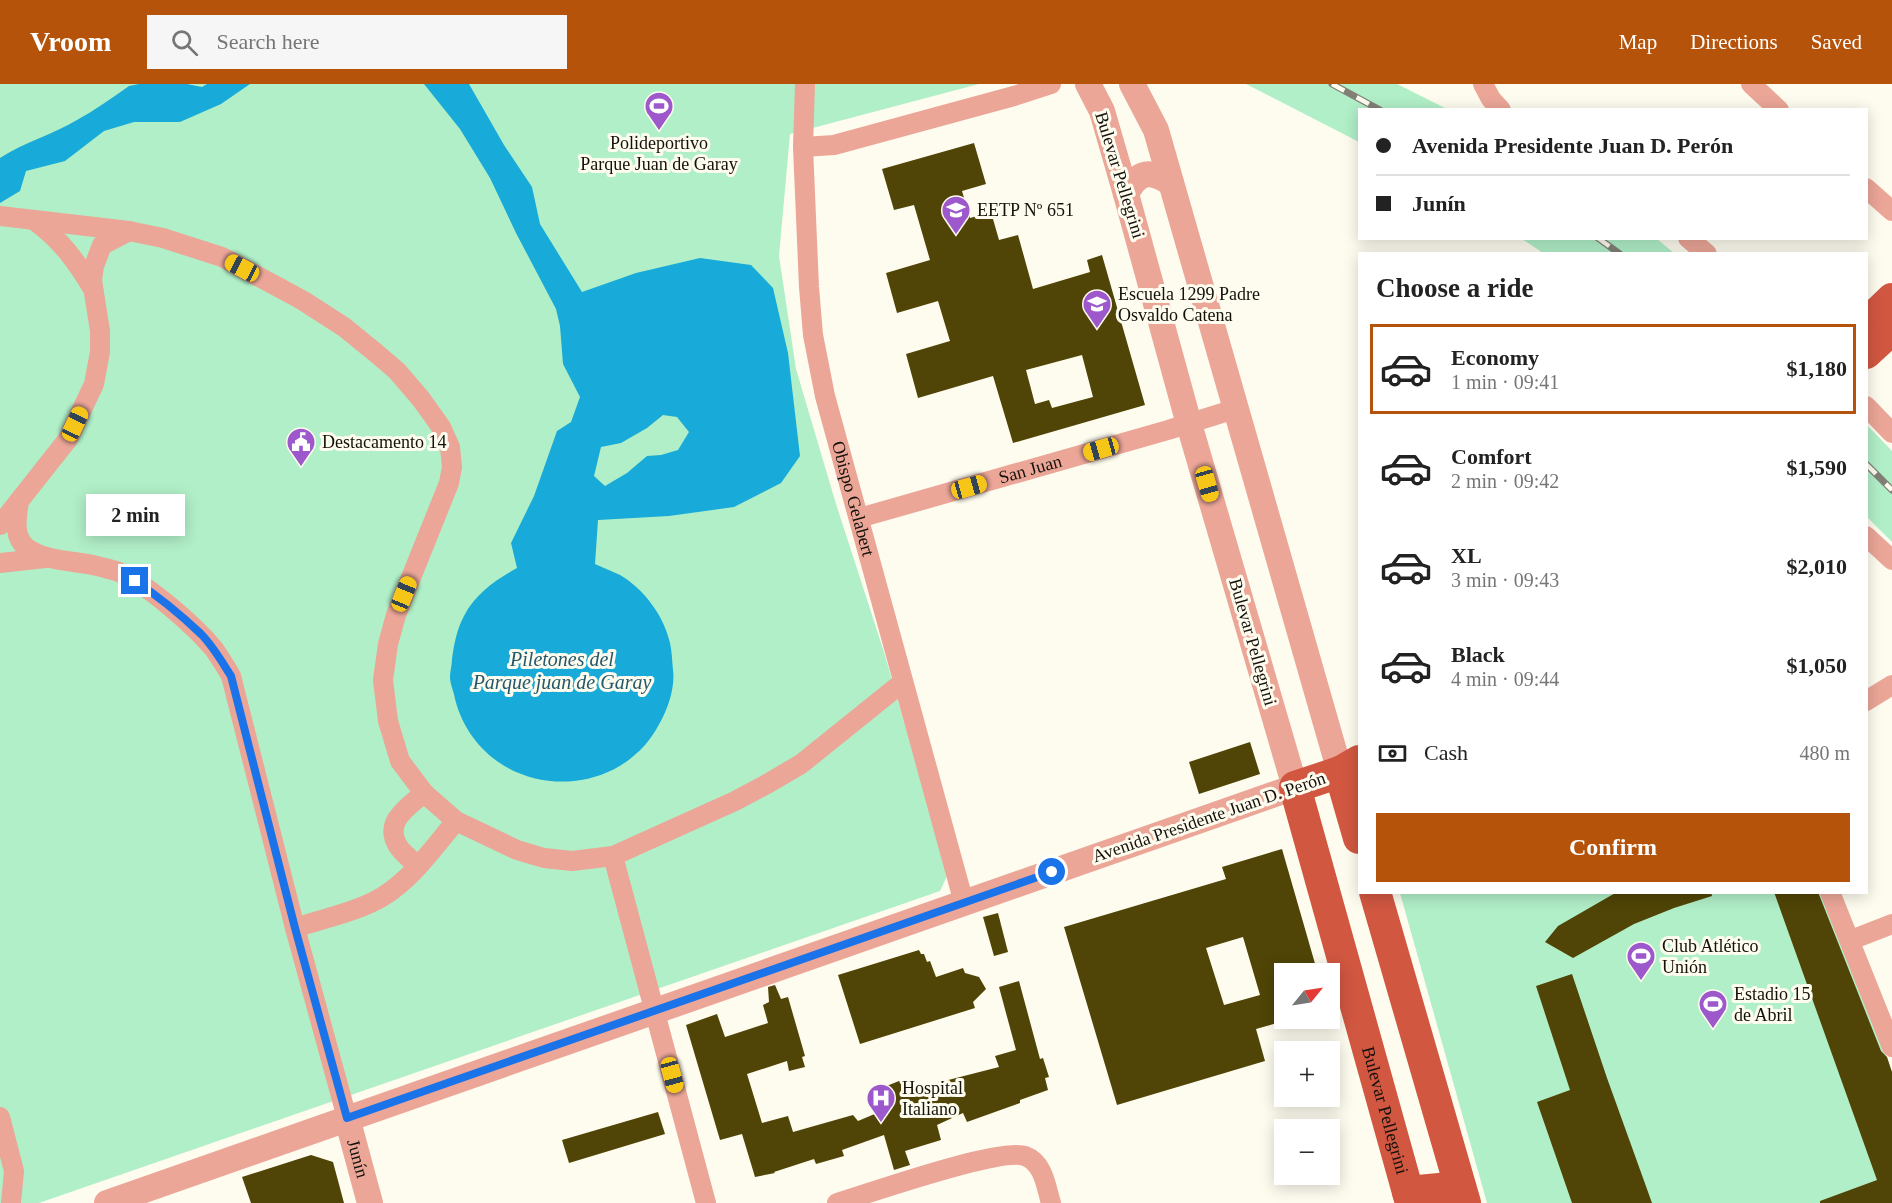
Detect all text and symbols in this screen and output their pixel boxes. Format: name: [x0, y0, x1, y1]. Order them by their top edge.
search box: [147, 15, 567, 69]
text: Vroom: [30, 26, 111, 57]
icon: search: [168, 26, 201, 59]
text: Search here: [216, 29, 320, 54]
text: Map: [1619, 30, 1657, 54]
text: Directions: [1690, 30, 1778, 54]
text: Saved: [1811, 30, 1862, 54]
sports icon: Polideportivo Parque Juan de Garay: [643, 90, 675, 132]
street label: Bulevar Pellegrini: [1091, 109, 1149, 241]
place label: Polideportivo Parque Juan de Garay: [580, 133, 738, 174]
text: Avenida Presidente Juan D. Perón: [1412, 133, 1733, 158]
text: Junín: [1412, 191, 1466, 216]
school or university icon: EETP Nº 651: [940, 194, 972, 236]
place label: EETP Nº 651: [977, 200, 1074, 220]
car: [222, 252, 262, 284]
text: Choose a ride: [1376, 273, 1534, 303]
place label: Escuela 1299 Padre Osvaldo Catena: [1118, 284, 1260, 325]
school or university icon: Escuela 1299 Padre Osvaldo Catena: [1081, 288, 1113, 330]
icon: car: [1379, 342, 1433, 396]
text: Economy: [1451, 345, 1539, 370]
text: $1,180: [1787, 356, 1847, 381]
text: 1 min · 09:41: [1451, 371, 1559, 393]
car: [59, 404, 91, 444]
public building icon: Destacamento 14: [285, 426, 317, 468]
place label: Destacamento 14: [322, 432, 446, 452]
car: [1081, 435, 1121, 463]
street label: Obispo Gelabert: [828, 439, 878, 559]
icon: car: [1379, 441, 1433, 495]
text: Comfort: [1451, 444, 1532, 469]
street label: San Juan: [996, 451, 1064, 488]
text: $1,590: [1787, 455, 1847, 480]
car: [1193, 464, 1221, 504]
text: 2 min · 09:42: [1451, 470, 1559, 492]
car: [949, 473, 989, 501]
callout: 2 min: [86, 494, 184, 536]
text: 2 min: [111, 504, 160, 526]
icon: car: [1379, 540, 1433, 594]
text: XL: [1451, 543, 1482, 568]
text: $2,010: [1787, 554, 1847, 579]
route end: [121, 567, 148, 594]
text: 3 min · 09:43: [1451, 569, 1559, 591]
car: [389, 574, 419, 614]
street label: Bulevar Pellegrini: [1225, 576, 1281, 708]
icon: car: [1379, 639, 1433, 693]
text: Black: [1451, 642, 1505, 667]
water label: Piletones del Parque juan de Garay: [472, 648, 651, 694]
text: $1,050: [1787, 653, 1847, 678]
text: 4 min · 09:44: [1451, 668, 1559, 690]
icon: cash: [1376, 737, 1409, 770]
text: Cash: [1424, 740, 1468, 765]
text: 480 m: [1799, 742, 1850, 764]
street label: Avenida Presidente Juan D. Perón: [1090, 768, 1328, 866]
button: Confirm: [1376, 813, 1850, 882]
route start: [1038, 858, 1065, 885]
place label: Club Atlético Unión: [1662, 936, 1759, 977]
sports icon: Club Atlético Unión: [1625, 940, 1657, 982]
north arrow: [1274, 963, 1340, 1029]
map controls: [1274, 963, 1340, 1185]
place label: Estadio 15 de Abril: [1734, 984, 1811, 1025]
sports icon: Estadio 15 de Abril: [1697, 988, 1729, 1030]
button: +: [1274, 1041, 1340, 1107]
street label: Bulevar Pellegrini: [1358, 1044, 1412, 1176]
car: [659, 1055, 685, 1095]
place label: Hospital Italiano: [902, 1078, 963, 1119]
hospital icon: Hospital Italiano: [865, 1082, 897, 1124]
button: −: [1274, 1119, 1340, 1185]
street label: Junín: [343, 1137, 373, 1180]

